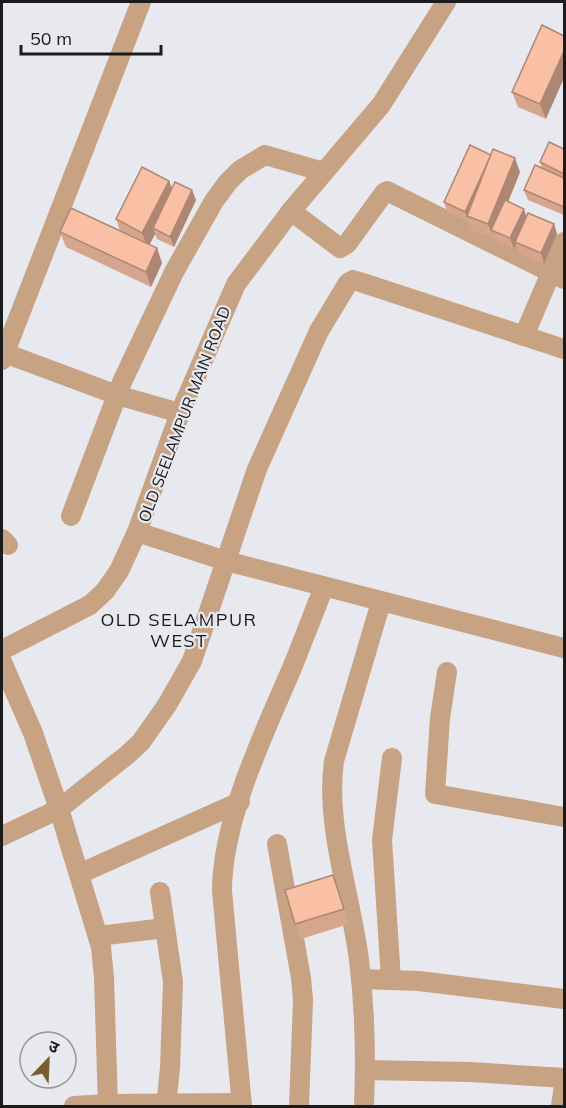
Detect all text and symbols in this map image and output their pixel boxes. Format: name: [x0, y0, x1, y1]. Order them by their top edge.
scale bar: [21, 18, 160, 56]
text: 50 m: [30, 27, 72, 50]
street label: OLD SEELAMPUR MAIN ROAD: [133, 303, 235, 525]
district label: OLD SELAMPUR WEST: [100, 608, 258, 652]
north arrow: [18, 1030, 78, 1090]
text: उ: [46, 1035, 63, 1057]

